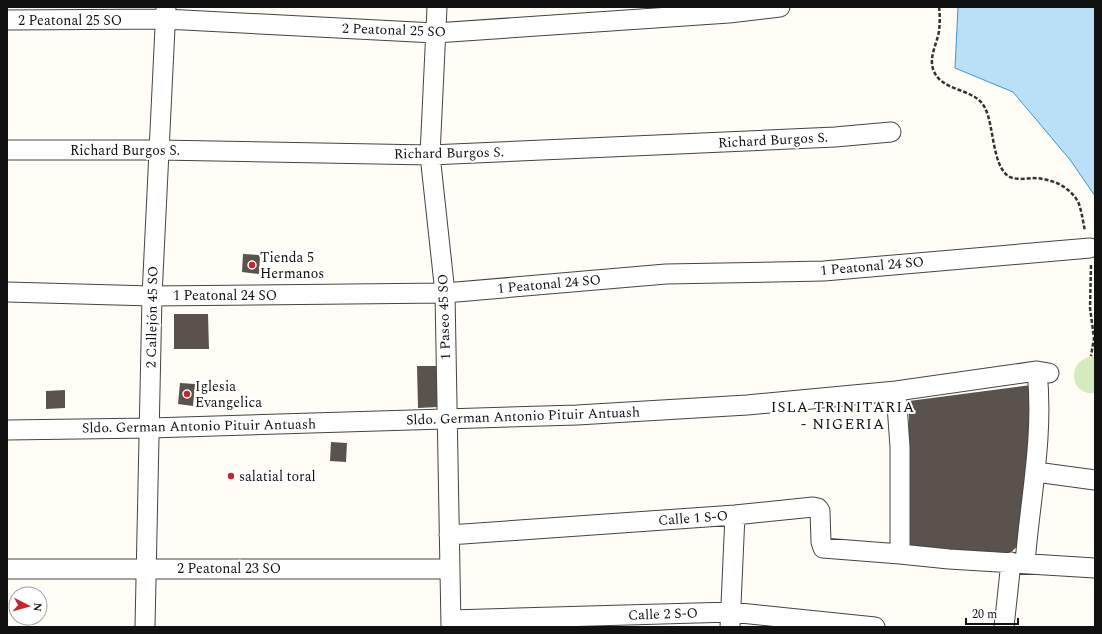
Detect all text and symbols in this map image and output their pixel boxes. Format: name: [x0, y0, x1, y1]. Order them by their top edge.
street label: 2 Peatonal 25 SO: [18, 10, 122, 31]
street label: 2 Peatonal 25 SO: [342, 18, 446, 42]
street label: Richard Burgos S.: [717, 127, 829, 153]
street label: Richard Burgos S.: [70, 140, 180, 161]
street label: Richard Burgos S.: [394, 142, 504, 164]
place label: Tienda 5 Hermanos: [260, 247, 324, 284]
street label: 1 Peatonal 24 SO: [819, 251, 925, 281]
marker: Tienda 5 Hermanos: [247, 260, 257, 270]
street label: 2 Callejón 45 SO: [141, 266, 163, 368]
street label: 1 Peatonal 24 SO: [496, 269, 602, 299]
street label: 1 Paseo 45 SO: [432, 274, 456, 360]
street label: 1 Peatonal 24 SO: [173, 285, 277, 306]
place label: Iglesia Evangelica: [195, 376, 262, 413]
marker: Iglesia Evangelica: [182, 389, 192, 399]
district label: ISLA TRINITARIA - NIGERIA: [771, 396, 915, 436]
street label: Sldo. German Antonio Pituir Antuash: [406, 401, 640, 431]
street label: Sldo. German Antonio Pituir Antuash: [82, 413, 316, 439]
place label: salatial toral: [239, 466, 316, 487]
marker: salatial toral: [226, 471, 236, 481]
street label: Calle 1 S-O: [657, 505, 729, 531]
street label: 2 Peatonal 23 SO: [177, 558, 281, 579]
north arrow: [8, 586, 48, 626]
scale bar: [966, 600, 1018, 626]
text: N: [29, 602, 46, 612]
street label: Calle 2 S-O: [628, 602, 698, 626]
text: 20 m: [972, 605, 997, 624]

